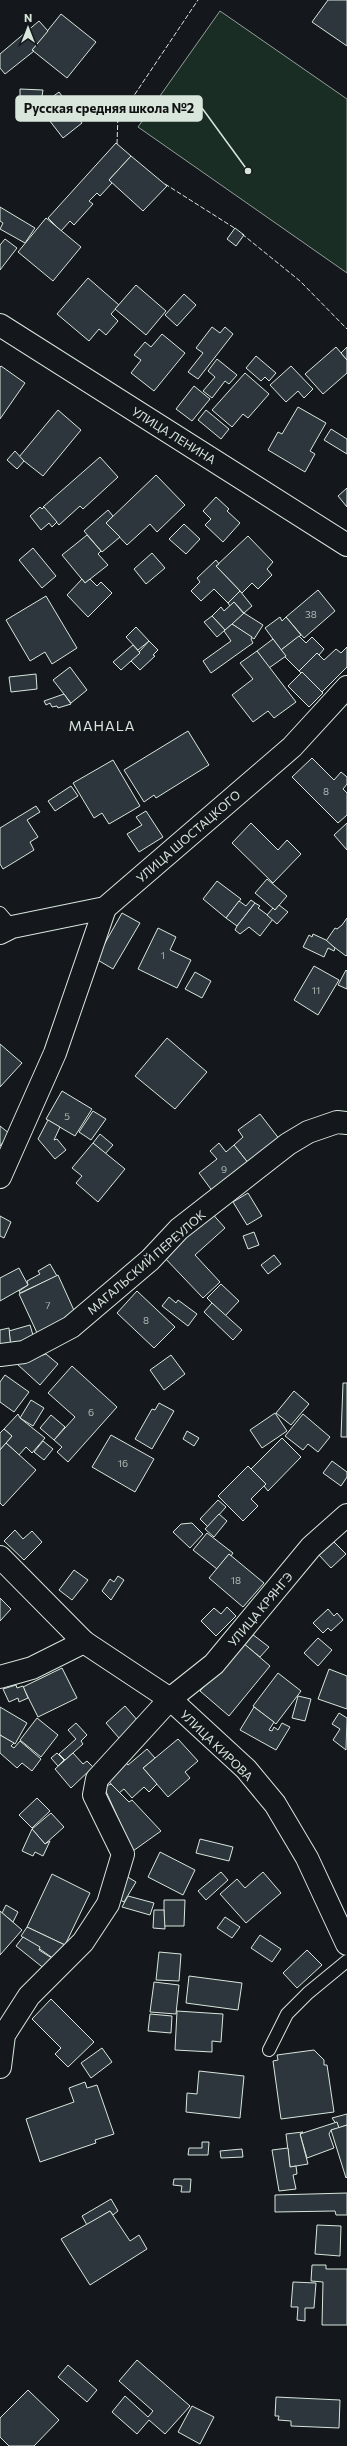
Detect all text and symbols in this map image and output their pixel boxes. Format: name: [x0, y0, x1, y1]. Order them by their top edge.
north arrow: [8, 8, 48, 48]
text: N: [24, 11, 32, 24]
callout: Русская средняя школа №2: [16, 96, 202, 121]
text: Русская средняя школа №2: [24, 100, 194, 116]
street label: УЛИЦА ЛЕНИНА: [129, 404, 219, 466]
house number: 38: [305, 608, 317, 620]
district label: MAHALA: [69, 717, 135, 734]
house number: 8: [323, 785, 329, 797]
street label: УЛИЦА ШОСТАЦКОГО: [133, 787, 243, 885]
house number: 1: [161, 949, 165, 961]
house number: 11: [312, 984, 320, 996]
house number: 5: [64, 1110, 70, 1122]
house number: 9: [221, 1163, 227, 1175]
street label: МАГАЛЬСКИЙ ПЕРЕУЛОК: [84, 1207, 208, 1317]
house number: 7: [45, 1299, 51, 1311]
house number: 8: [143, 1314, 149, 1326]
house number: 6: [88, 1406, 94, 1418]
house number: 16: [118, 1457, 128, 1469]
street label: УЛИЦА КРЯНГЭ: [225, 1569, 295, 1649]
house number: 18: [231, 1574, 241, 1586]
street label: УЛИЦА КИРОВА: [178, 1707, 256, 1783]

